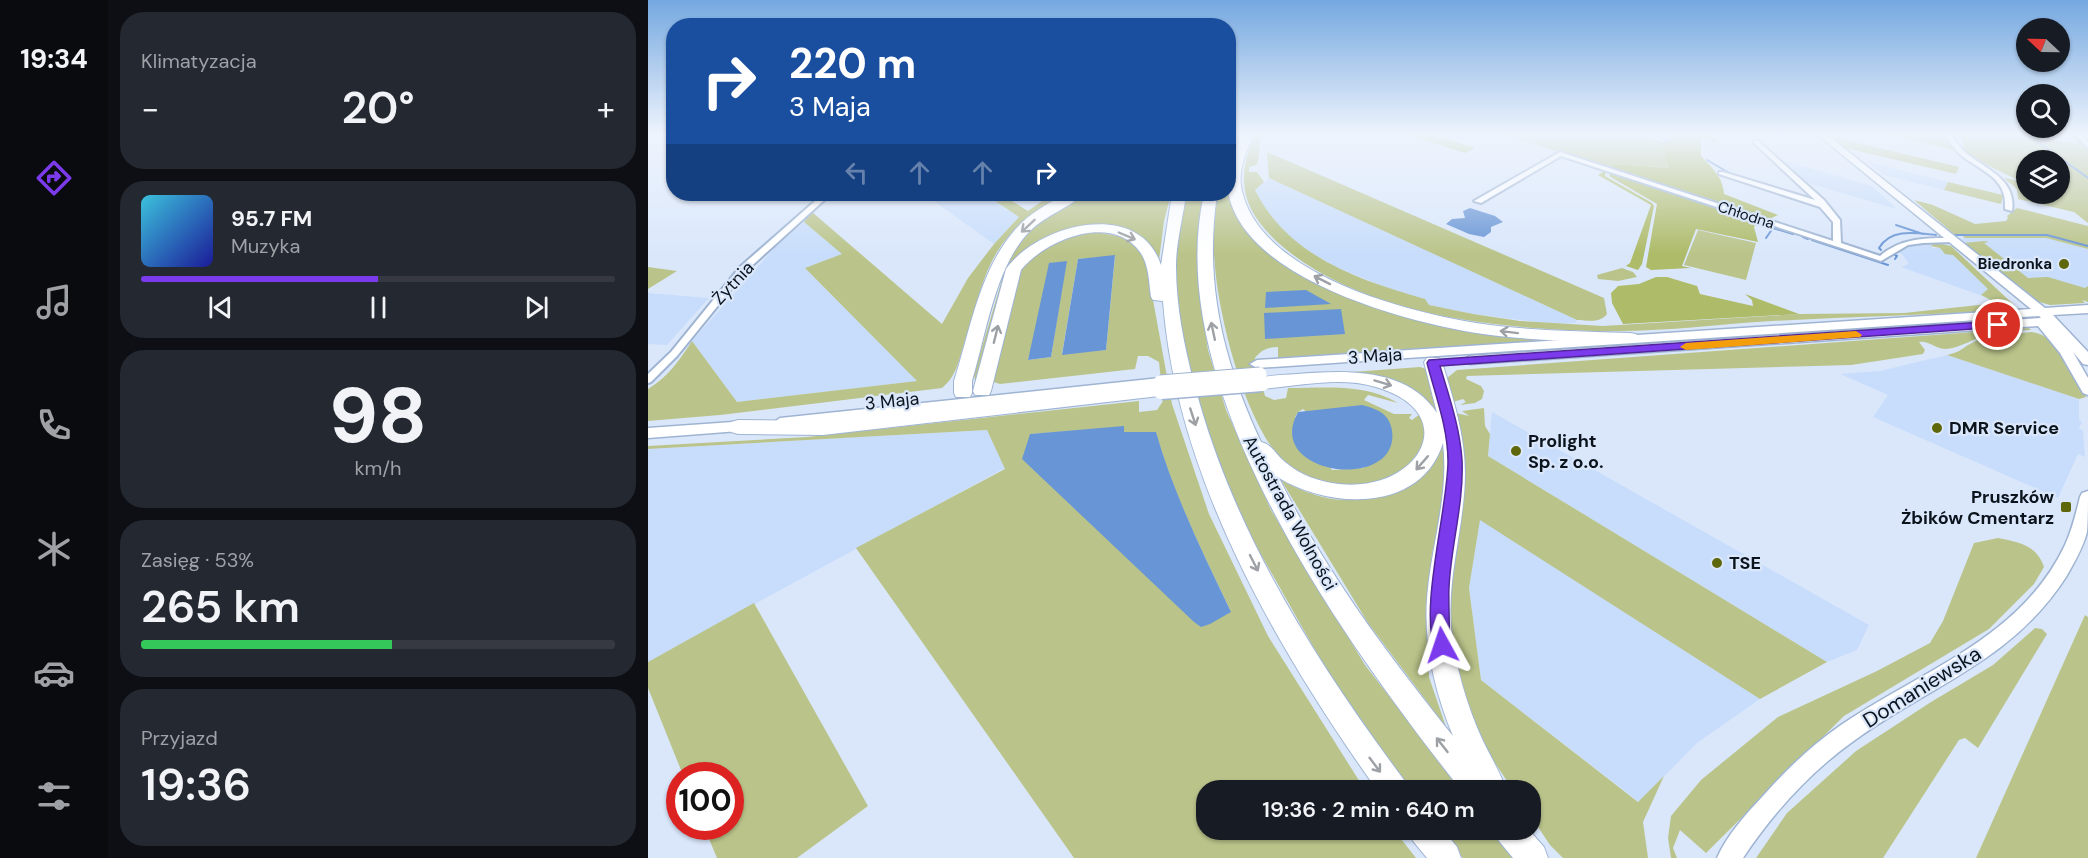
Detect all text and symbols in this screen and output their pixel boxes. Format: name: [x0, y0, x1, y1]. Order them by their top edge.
north arrow: [2016, 18, 2070, 72]
map controls: [2016, 18, 2070, 204]
text: 220 m: [789, 36, 916, 91]
text: 19:34: [20, 41, 88, 76]
icon: right: [690, 42, 768, 120]
text: Klimatyzacja: [141, 48, 257, 74]
text: 20°: [341, 78, 415, 137]
button: search: [2016, 84, 2070, 138]
text: −: [141, 87, 159, 130]
text: +: [597, 87, 615, 130]
text: 3 Maja: [789, 89, 871, 124]
button: layers: [2016, 150, 2070, 204]
icon: left: [840, 156, 873, 189]
icon: ahead: [903, 156, 936, 189]
icon: ahead: [966, 156, 999, 189]
icon: right: [1029, 156, 1062, 189]
icon: directions: [33, 157, 75, 199]
street label: Chłodna: [1715, 196, 1777, 234]
text: 95.7 FM: [231, 204, 312, 233]
one-way arrow: [1020, 219, 1035, 233]
one-way arrow: [1117, 231, 1135, 242]
text: Muzyka: [231, 233, 300, 259]
place label: Biedronka: [1978, 254, 2052, 274]
street label: Żytnia: [707, 256, 759, 310]
marker: Biedronka: [2057, 257, 2071, 271]
one-way arrow: [1314, 274, 1331, 286]
icon: music: [33, 281, 75, 323]
icon: previous: [204, 291, 237, 324]
icon: pause: [362, 291, 395, 324]
icon: next: [520, 291, 553, 324]
pin: [1972, 299, 2023, 350]
icon: arrive: [1981, 308, 2014, 341]
one-way arrow: [1207, 322, 1218, 341]
one-way arrow: [991, 325, 1003, 344]
one-way arrow: [1499, 326, 1519, 337]
street label: 3 Maja: [1347, 342, 1403, 370]
text: 98: [329, 365, 427, 466]
one-way arrow: [1373, 378, 1392, 389]
street label: 3 Maja: [864, 386, 920, 416]
icon: phone: [33, 404, 75, 446]
one-way arrow: [1188, 407, 1199, 426]
place label: DMR Service: [1949, 416, 2059, 440]
marker: DMR Service: [1930, 421, 1944, 435]
place label: Prolight Sp. z o.o.: [1528, 429, 1604, 474]
street label: Autostrada Wolności: [1237, 431, 1343, 595]
marker: Prolight Sp. z o.o.: [1509, 444, 1523, 458]
text: km/h: [354, 455, 402, 481]
one-way arrow: [1415, 455, 1429, 470]
place label: Pruszków Żbików Cmentarz: [1901, 485, 2054, 530]
marker: Pruszków Żbików Cmentarz: [2059, 500, 2073, 514]
icon: climate: [33, 528, 75, 570]
text: Zasięg · 53%: [141, 547, 254, 573]
place label: TSE: [1729, 551, 1761, 575]
one-way arrow: [1248, 554, 1260, 571]
marker: TSE: [1710, 556, 1724, 570]
text: 265 km: [141, 577, 300, 636]
position arrow: [1410, 613, 1474, 677]
street label: Domaniewska: [1858, 640, 1986, 734]
icon: car: [33, 652, 75, 694]
text: Przyjazd: [141, 725, 218, 751]
one-way arrow: [1436, 737, 1449, 753]
text: 19:36: [141, 755, 251, 814]
one-way arrow: [1368, 757, 1381, 773]
speed limit sign: 100: [666, 762, 744, 840]
icon: filters: [33, 775, 75, 817]
text: 19:36 · 2 min · 640 m: [1262, 795, 1475, 824]

